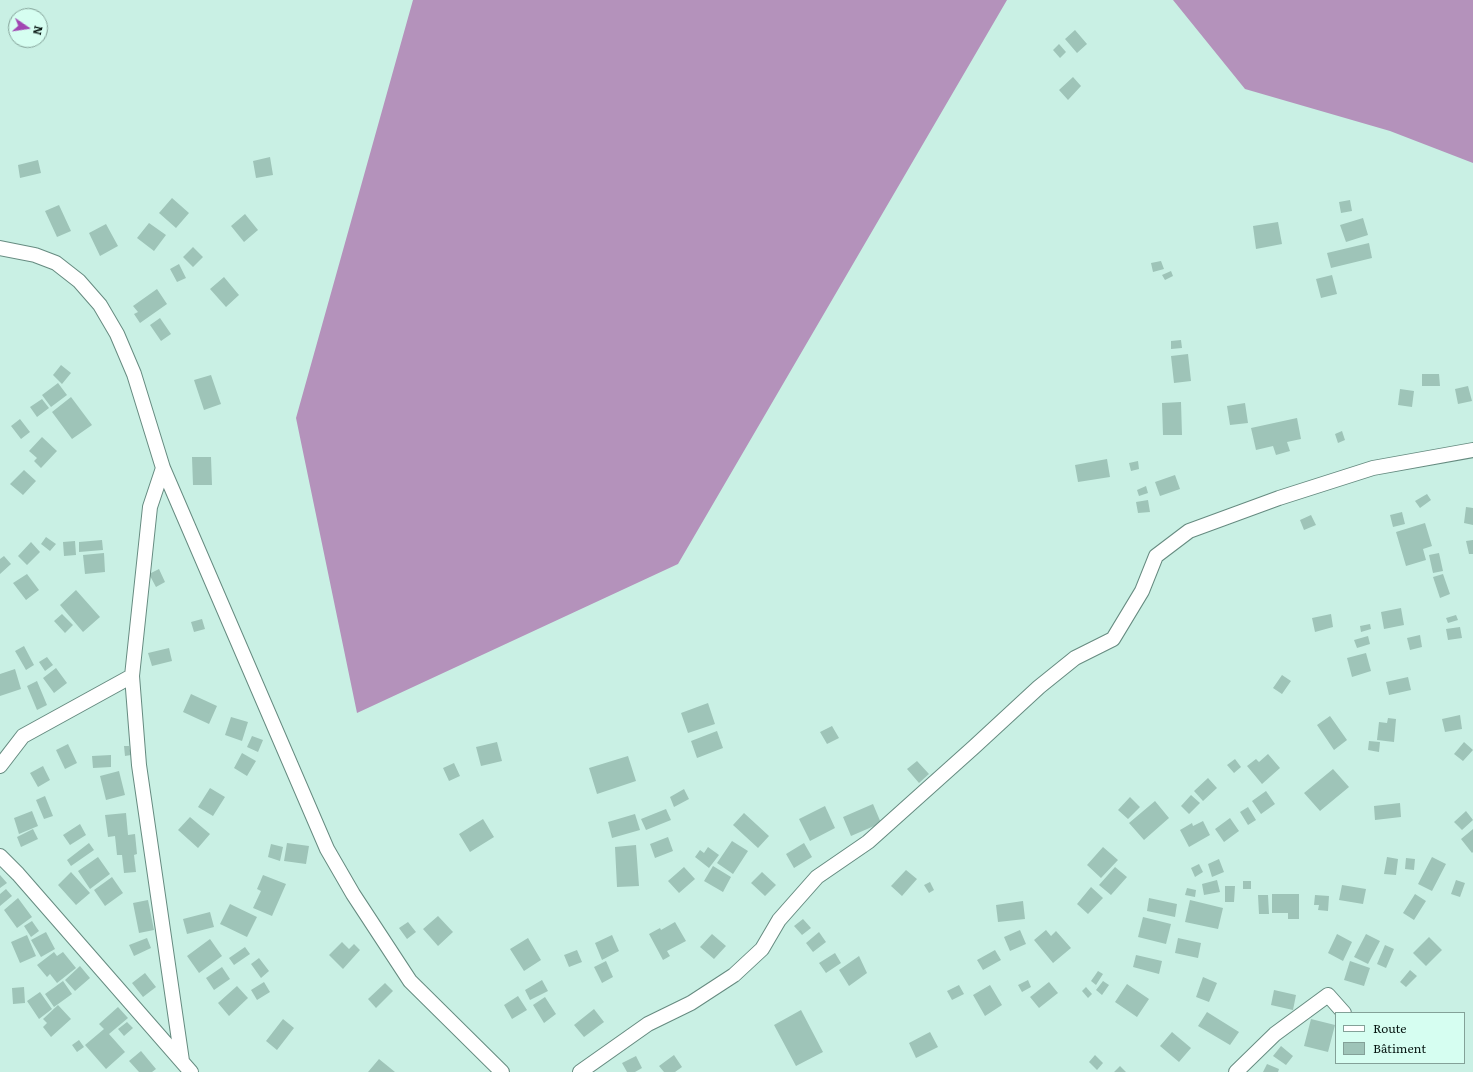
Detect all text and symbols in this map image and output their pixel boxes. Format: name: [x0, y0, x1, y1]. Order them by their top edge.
north arrow: [8, 8, 48, 48]
text: N: [30, 24, 48, 37]
legend: [1335, 1012, 1465, 1064]
text: Route: [1373, 1019, 1407, 1037]
text: Bâtiment: [1373, 1039, 1426, 1057]

